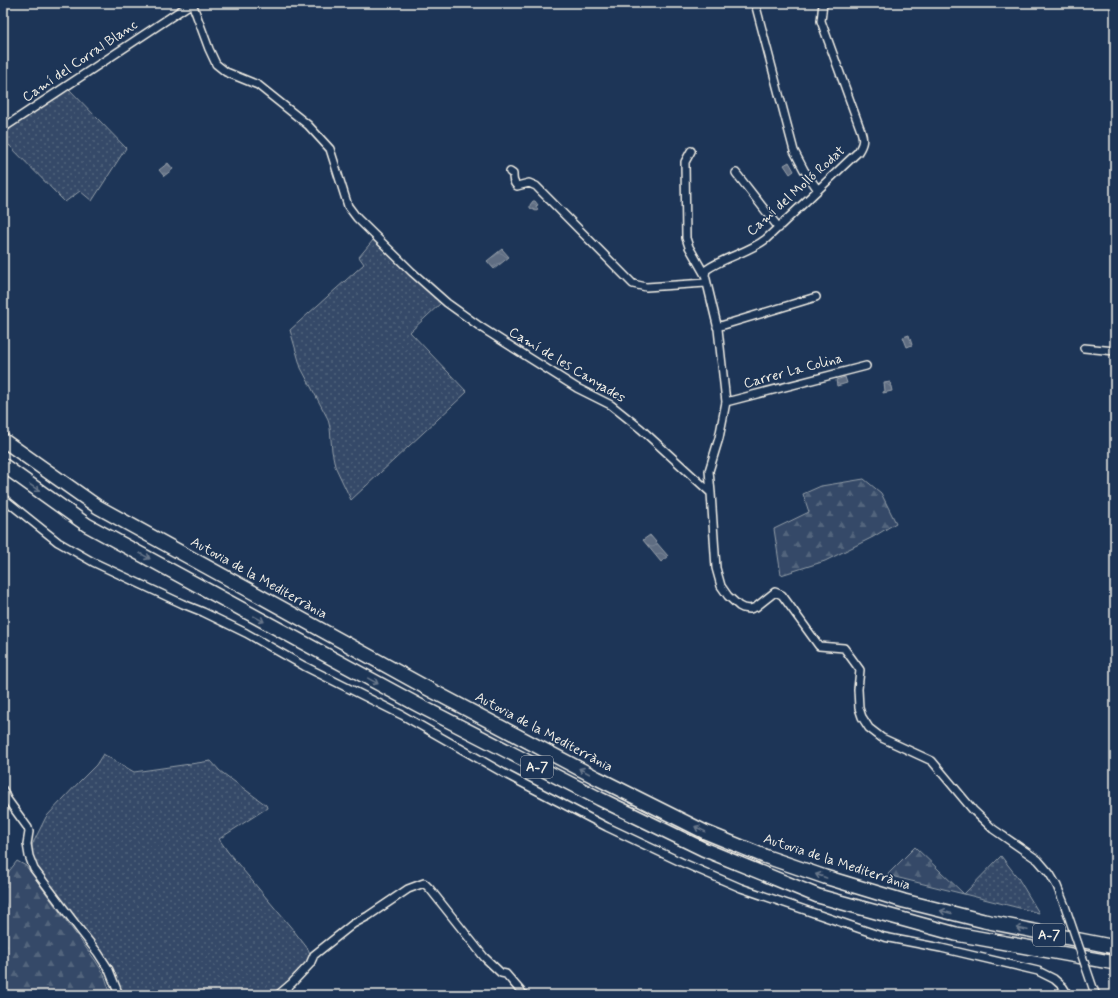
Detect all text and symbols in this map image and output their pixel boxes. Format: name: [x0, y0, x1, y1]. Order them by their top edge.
street label: Camí del Corral Blanc: [19, 16, 141, 106]
street label: Camí del Molló Rodat: [743, 142, 849, 240]
street label: Camí de les Canyades: [505, 323, 629, 407]
street label: Carrer La Colina: [742, 349, 844, 393]
one-way arrow: [29, 484, 40, 492]
street label: Autovia de la Mediterrània: [187, 533, 331, 623]
one-way arrow: [139, 553, 151, 561]
one-way arrow: [253, 615, 265, 623]
one-way arrow: [367, 677, 379, 685]
street label: Autovia de la Mediterrània: [472, 688, 616, 776]
road number: A-7: [521, 756, 553, 778]
one-way arrow: [578, 767, 590, 775]
one-way arrow: [695, 825, 707, 832]
street label: Autovia de la Mediterrània: [761, 830, 913, 894]
one-way arrow: [815, 872, 828, 879]
one-way arrow: [940, 908, 953, 915]
road number: A-7: [1033, 924, 1065, 946]
one-way arrow: [1016, 925, 1029, 933]

